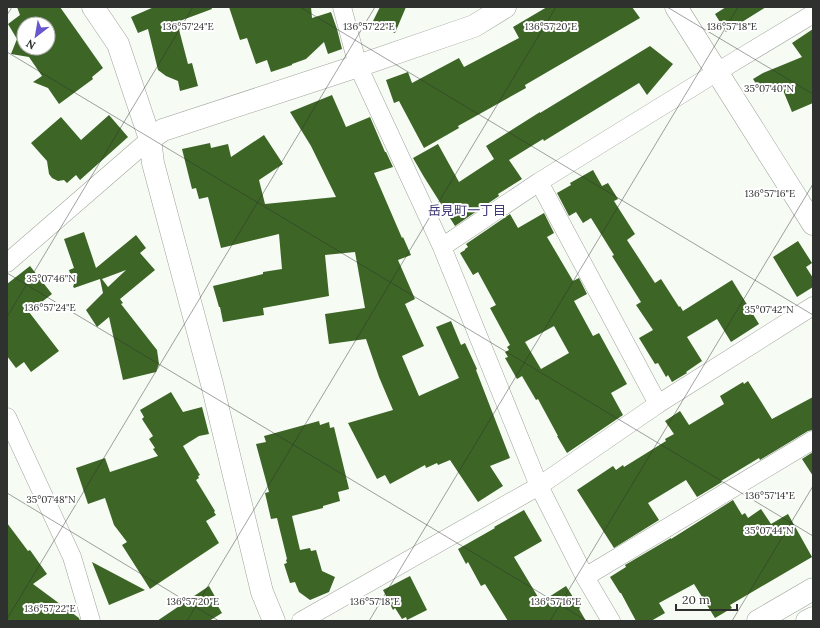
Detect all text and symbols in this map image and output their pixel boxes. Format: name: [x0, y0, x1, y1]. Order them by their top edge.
north arrow: [16, 16, 56, 56]
text: 136°57'24"E: [162, 20, 214, 33]
text: 136°57'22"E: [343, 20, 395, 33]
text: 136°57'20"E: [525, 20, 577, 33]
text: 136°57'18"E: [707, 20, 757, 33]
text: N: [23, 36, 38, 53]
text: 35°07'40"N: [744, 82, 794, 95]
text: 136°57'16"E: [745, 187, 795, 200]
district label: 岳見町一丁目: [428, 202, 506, 219]
text: 35°07'46"N: [26, 272, 76, 285]
text: 136°57'24"E: [24, 301, 76, 314]
text: 35°07'42"N: [744, 303, 794, 316]
text: 136°57'14"E: [745, 489, 795, 502]
text: 35°07'48"N: [26, 493, 76, 506]
text: 35°07'44"N: [744, 524, 794, 537]
scale bar: [676, 586, 737, 612]
text: 20 m: [682, 592, 710, 607]
text: 136°57'20"E: [167, 595, 219, 608]
text: 136°57'18"E: [350, 595, 400, 608]
text: 136°57'16"E: [531, 595, 581, 608]
text: 136°57'22"E: [24, 602, 76, 615]

